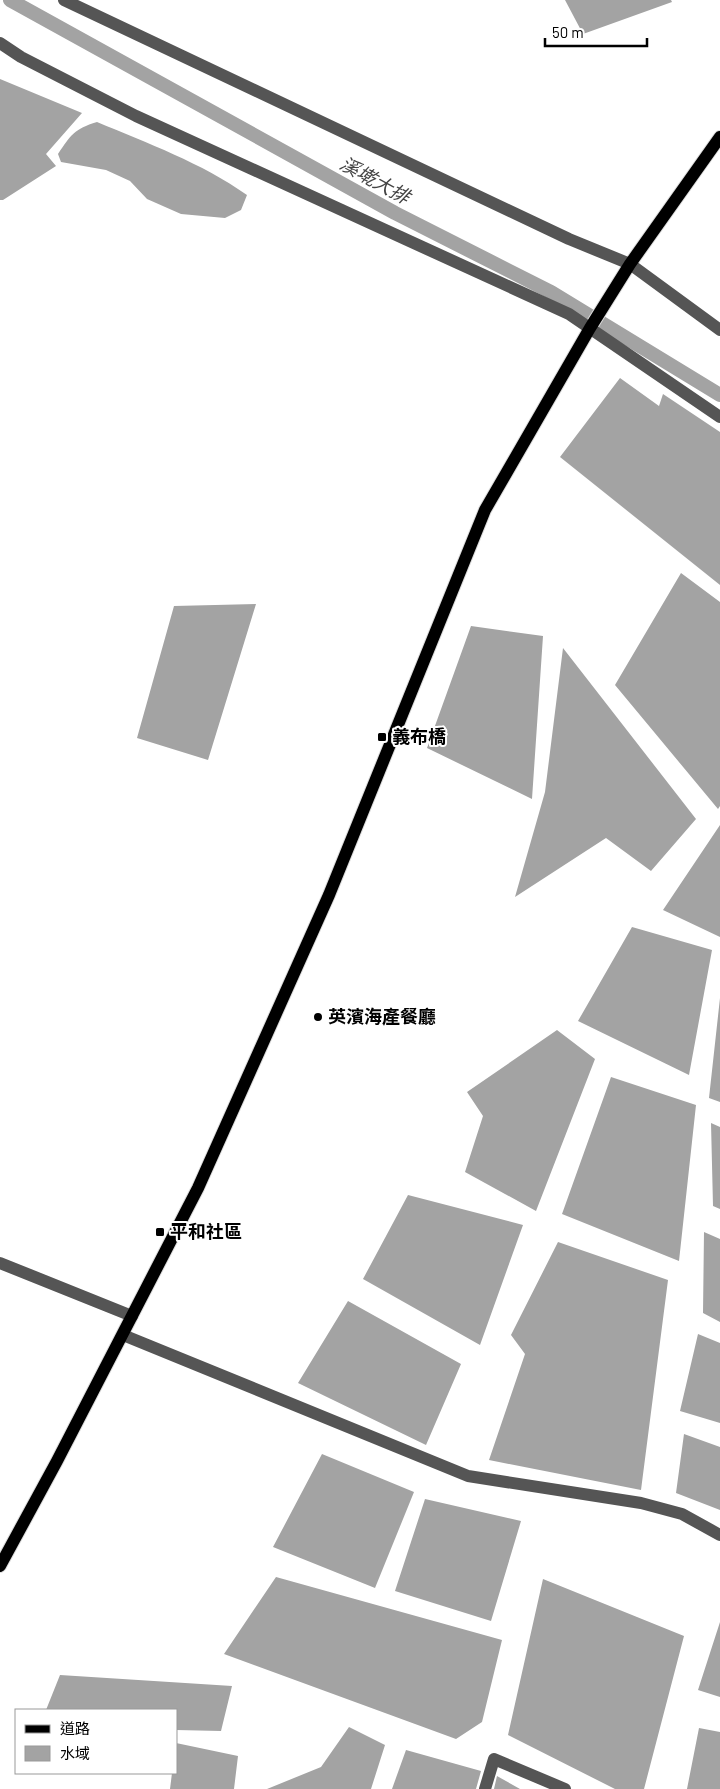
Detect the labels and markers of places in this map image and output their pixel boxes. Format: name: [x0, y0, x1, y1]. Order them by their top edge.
place label: 義布橋: [392, 725, 446, 747]
marker: 義布橋: [376, 731, 388, 743]
place label: 英濱海產餐廳: [328, 1005, 436, 1027]
marker: 英濱海產餐廳: [312, 1011, 324, 1023]
place label: 平和社區: [170, 1220, 242, 1242]
marker: 平和社區: [154, 1226, 166, 1238]

